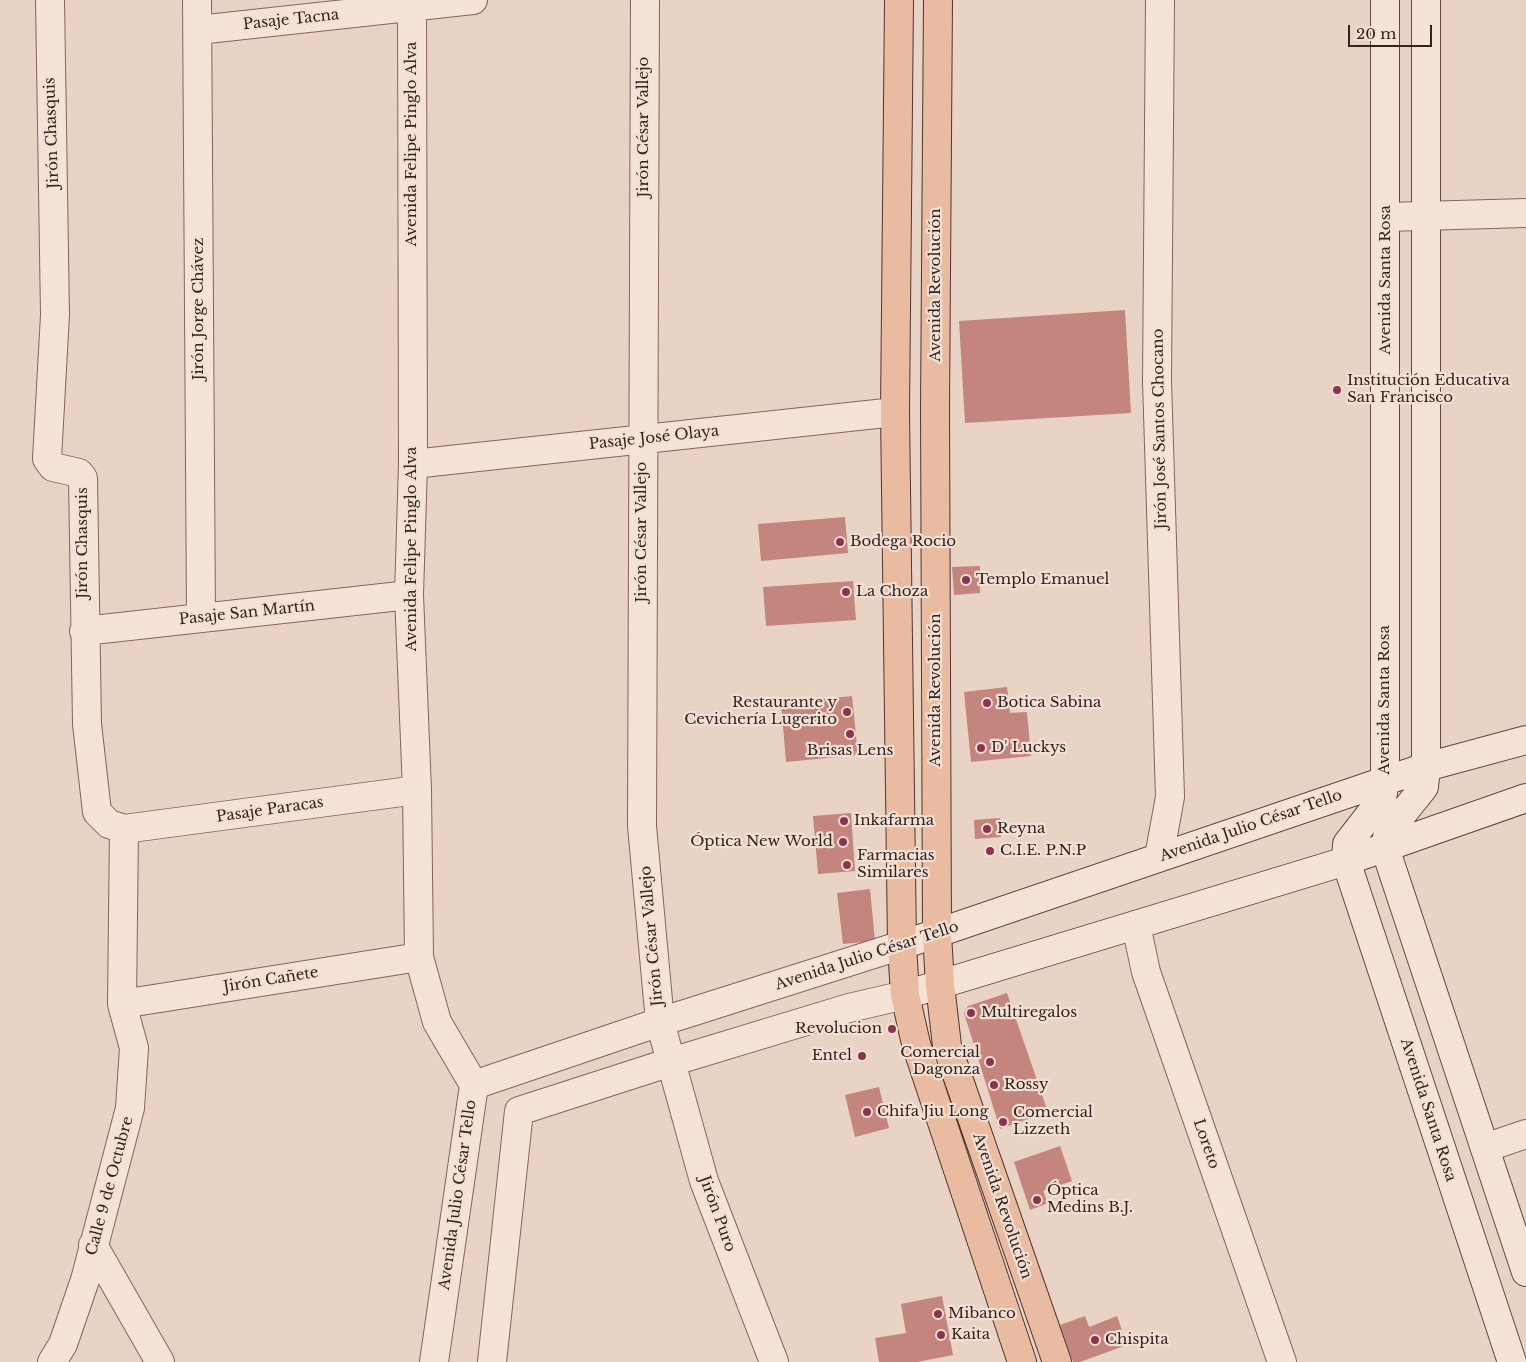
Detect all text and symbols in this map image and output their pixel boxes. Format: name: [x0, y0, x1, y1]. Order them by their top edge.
street label: Pasaje Tacna: [242, 6, 340, 34]
scale bar: [1351, 15, 1435, 47]
text: 20 m: [1356, 24, 1396, 43]
street label: Avenida Felipe Pinglo Alva: [403, 42, 421, 246]
street label: Jirón César Vallejo: [635, 57, 653, 197]
street label: Jirón Chasquis: [41, 77, 63, 189]
street label: Avenida Santa Rosa: [1377, 205, 1395, 355]
street label: Avenida Revolución: [927, 208, 945, 362]
street label: Jirón Jorge Chávez: [190, 238, 208, 380]
street label: Jirón José Santos Chocano: [1149, 328, 1171, 530]
place label: Institución Educativa San Francisco: [1347, 372, 1510, 407]
marker: Institución Educativa San Francisco: [1331, 384, 1343, 396]
street label: Pasaje José Olaya: [588, 422, 720, 454]
street label: Avenida Felipe Pinglo Alva: [403, 447, 421, 651]
street label: Jirón César Vallejo: [633, 462, 651, 602]
street label: Jirón Chasquis: [74, 487, 92, 599]
place label: Bodega Rocio: [850, 533, 956, 551]
marker: Bodega Rocio: [834, 536, 846, 548]
place label: Templo Emanuel: [976, 571, 1109, 589]
marker: Templo Emanuel: [960, 574, 972, 586]
place label: La Choza: [856, 583, 928, 601]
marker: La Choza: [840, 586, 852, 598]
street label: Pasaje San Martín: [178, 597, 316, 629]
street label: Avenida Revolución: [927, 613, 945, 767]
street label: Avenida Santa Rosa: [1376, 625, 1394, 775]
place label: Restaurante y Cevichería Lugerito: [684, 694, 837, 729]
place label: Botica Sabina: [997, 694, 1101, 712]
marker: Botica Sabina: [981, 697, 993, 709]
marker: Restaurante y Cevichería Lugerito: [841, 706, 853, 718]
marker: Brisas Lens: [844, 728, 856, 740]
place label: D' Luckys: [991, 739, 1066, 757]
place label: Brisas Lens: [807, 742, 893, 760]
marker: D' Luckys: [975, 742, 987, 754]
street label: Avenida Julio César Tello: [1157, 786, 1345, 866]
street label: Pasaje Paracas: [215, 794, 325, 826]
place label: Inkafarma: [854, 812, 934, 830]
marker: Inkafarma: [838, 815, 850, 827]
place label: Reyna: [997, 820, 1045, 838]
marker: Reyna: [981, 823, 993, 835]
place label: Óptica New World: [690, 833, 833, 851]
marker: Óptica New World: [837, 836, 849, 848]
place label: C.I.E. P.N.P: [1000, 842, 1086, 860]
marker: C.I.E. P.N.P: [984, 845, 996, 857]
place label: Farmacias Similares: [857, 847, 935, 882]
marker: Farmacias Similares: [841, 859, 853, 871]
street label: Jirón César Vallejo: [637, 865, 667, 1007]
street label: Avenida Julio César Tello: [773, 918, 961, 994]
street label: Jirón Cañete: [222, 964, 320, 996]
place label: Multiregalos: [981, 1004, 1077, 1022]
marker: Multiregalos: [965, 1007, 977, 1019]
place label: Revolucion: [795, 1020, 882, 1038]
marker: Revolucion: [886, 1023, 898, 1035]
street label: Avenida Santa Rosa: [1396, 1036, 1460, 1184]
place label: Comercial Dagonza: [900, 1044, 980, 1079]
place label: Entel: [812, 1047, 852, 1065]
marker: Entel: [856, 1050, 868, 1062]
marker: Comercial Dagonza: [984, 1056, 996, 1068]
place label: Rossy: [1004, 1076, 1049, 1094]
marker: Rossy: [988, 1079, 1000, 1091]
street label: Avenida Julio César Tello: [436, 1099, 480, 1291]
place label: Chifa Jiu Long: [877, 1103, 988, 1121]
place label: Comercial Lizzeth: [1013, 1104, 1093, 1139]
marker: Chifa Jiu Long: [861, 1106, 873, 1118]
street label: Calle 9 de Octubre: [83, 1114, 137, 1258]
marker: Comercial Lizzeth: [997, 1116, 1009, 1128]
street label: Loreto: [1189, 1117, 1223, 1171]
street label: Avenida Revolución: [969, 1131, 1035, 1281]
street label: Jirón Puro: [695, 1174, 739, 1254]
place label: Óptica Medins B.J.: [1047, 1182, 1133, 1217]
marker: Óptica Medins B.J.: [1031, 1194, 1043, 1206]
place label: Mibanco: [948, 1305, 1016, 1323]
marker: Mibanco: [932, 1308, 944, 1320]
place label: Kaita: [951, 1326, 990, 1344]
marker: Kaita: [935, 1329, 947, 1341]
place label: Chispita: [1105, 1331, 1169, 1349]
marker: Chispita: [1089, 1334, 1101, 1346]

